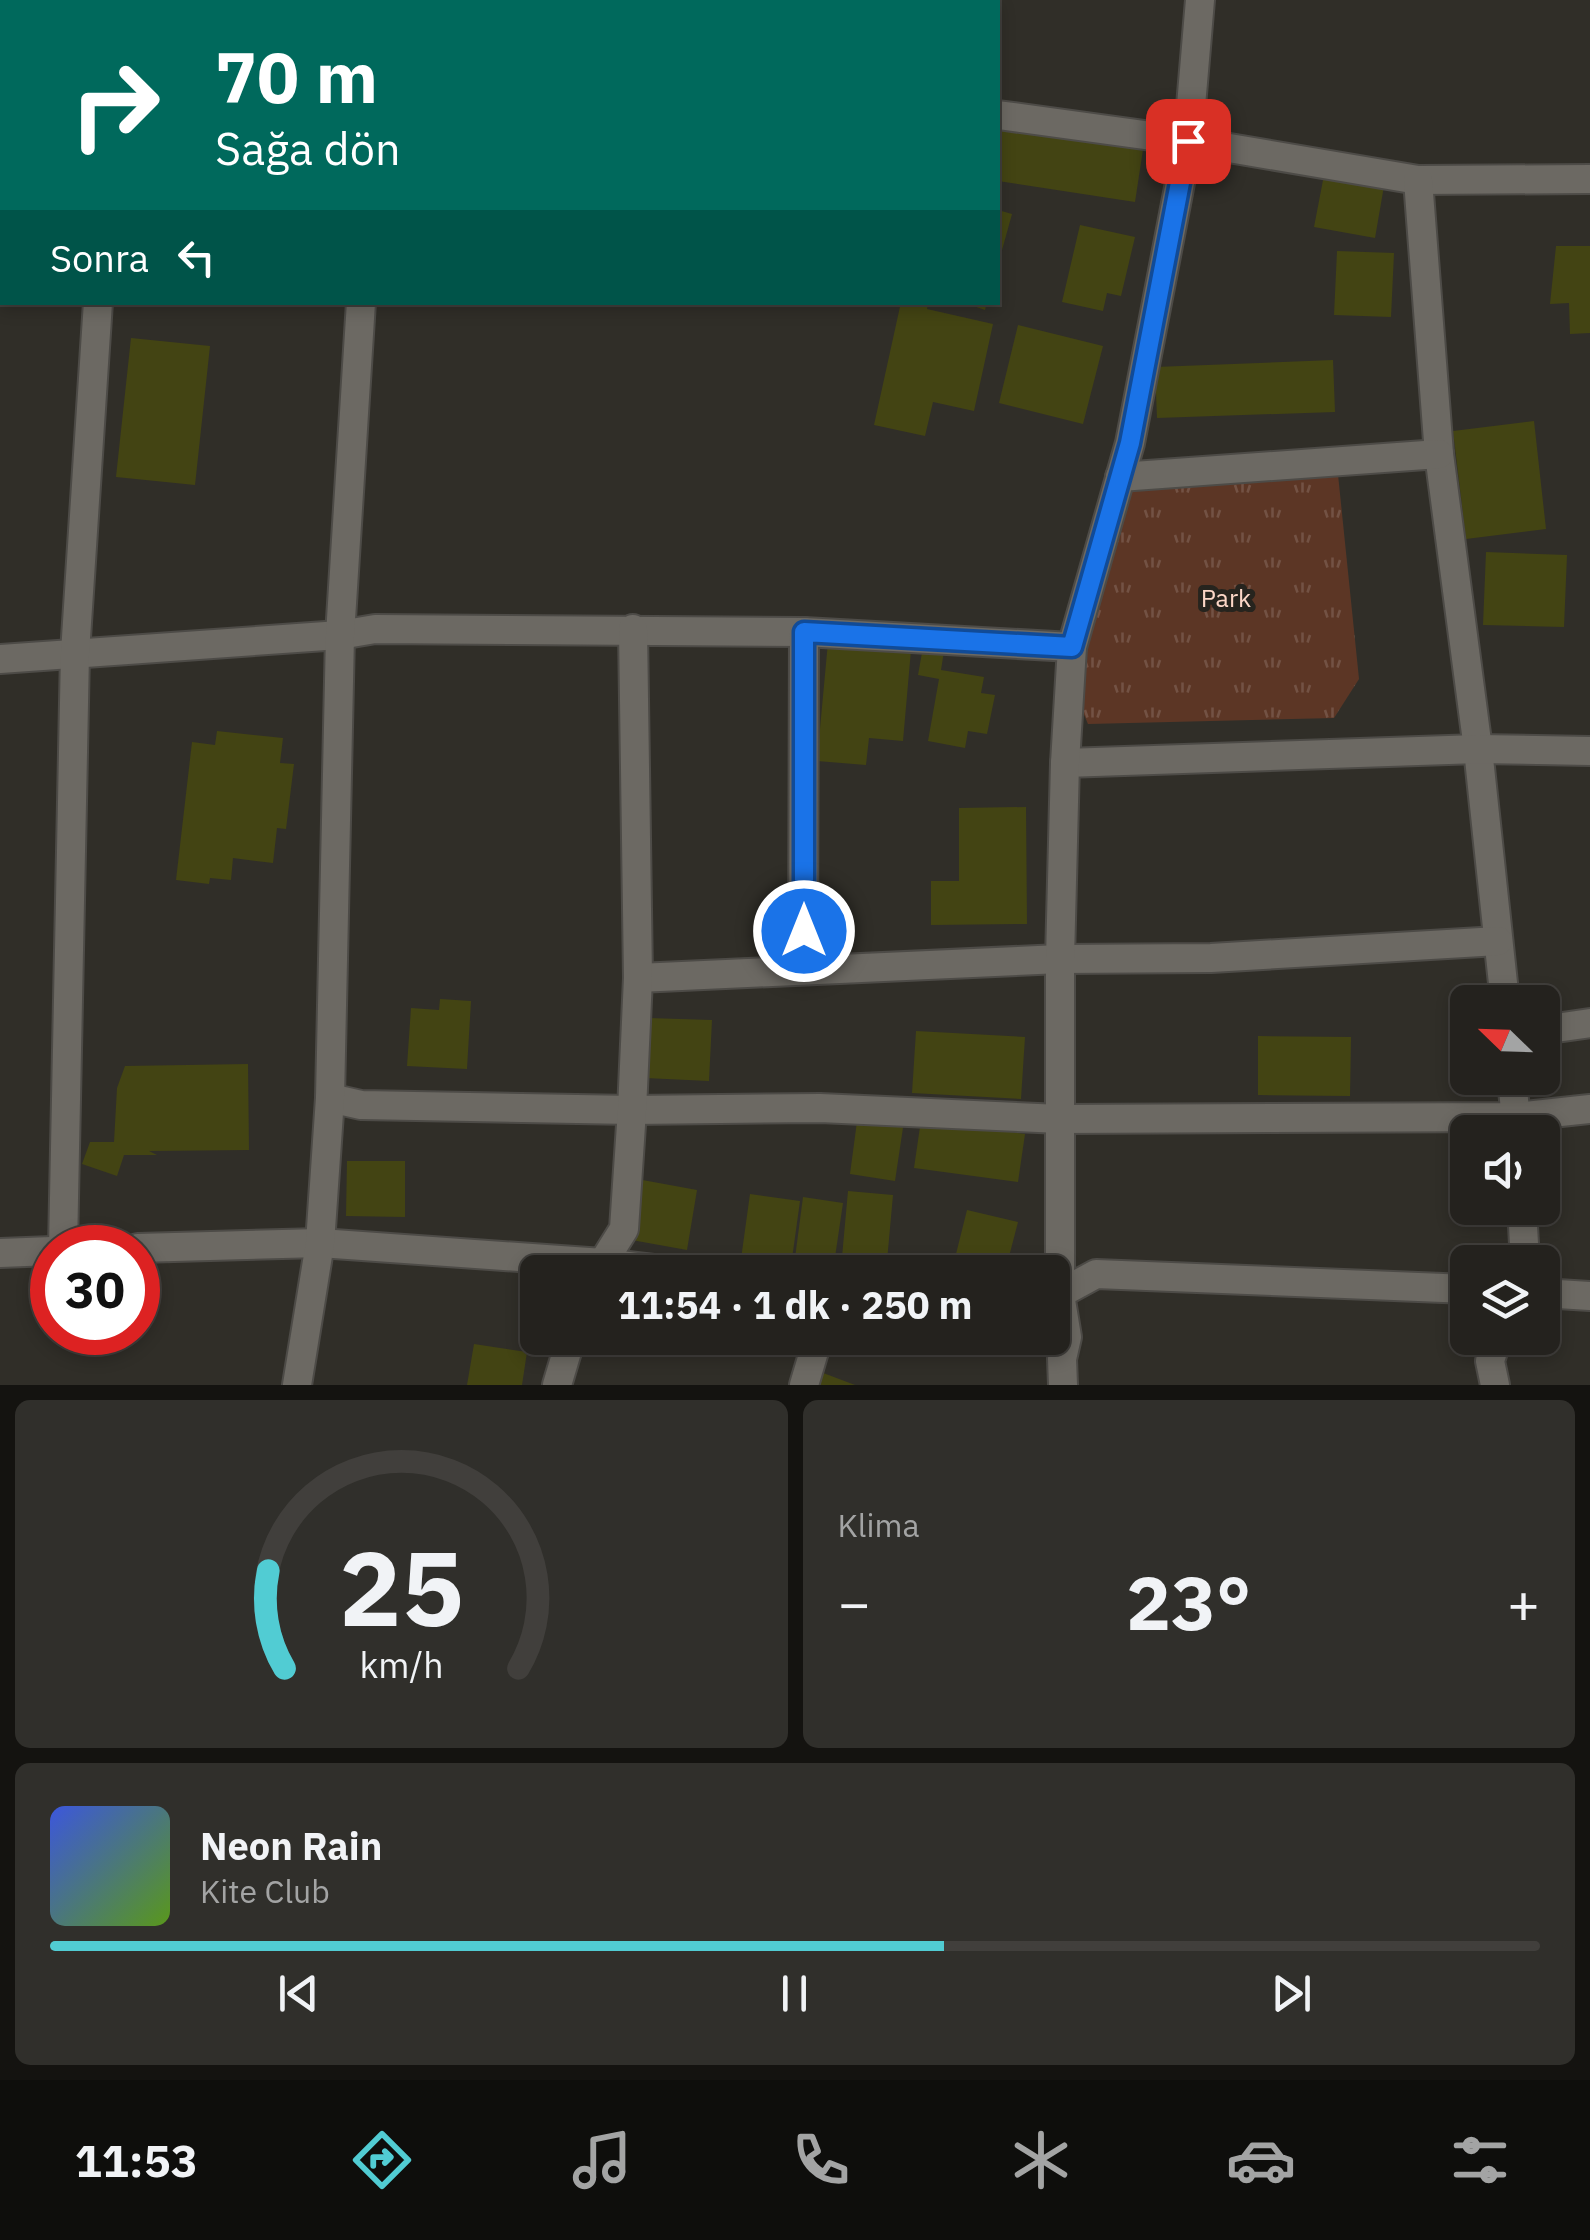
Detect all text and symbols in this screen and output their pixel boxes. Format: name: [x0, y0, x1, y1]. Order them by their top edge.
text: 70 m: [215, 31, 378, 122]
icon: right: [50, 40, 180, 170]
pin: [1146, 99, 1231, 184]
icon: arrive: [1161, 114, 1216, 169]
text: Sağa dön: [215, 119, 400, 177]
icon: left: [169, 230, 224, 285]
text: Sonra: [50, 233, 149, 282]
park label: Park: [1201, 581, 1251, 614]
position arrow: [752, 879, 856, 983]
north arrow: [1450, 985, 1560, 1095]
map controls: [1450, 985, 1560, 1355]
button: sound: [1450, 1115, 1560, 1225]
speed limit sign: 30: [30, 1225, 160, 1355]
button: layers: [1450, 1245, 1560, 1355]
text: 11:54 · 1 dk · 250 m: [618, 1280, 972, 1329]
text: Klima: [838, 1504, 920, 1546]
text: 25: [339, 1519, 464, 1655]
text: 23°: [1126, 1553, 1251, 1651]
text: −: [838, 1567, 871, 1638]
text: +: [1507, 1567, 1540, 1638]
text: km/h: [359, 1641, 443, 1688]
text: Neon Rain: [200, 1821, 382, 1870]
text: Kite Club: [200, 1870, 330, 1912]
icon: previous: [271, 1966, 326, 2021]
icon: pause: [767, 1966, 822, 2021]
icon: next: [1264, 1966, 1319, 2021]
icon: directions: [347, 2125, 417, 2195]
icon: music: [567, 2125, 637, 2195]
icon: phone: [786, 2125, 856, 2195]
icon: climate: [1006, 2125, 1076, 2195]
icon: car: [1226, 2125, 1296, 2195]
icon: filters: [1445, 2125, 1515, 2195]
text: 11:53: [75, 2131, 198, 2189]

